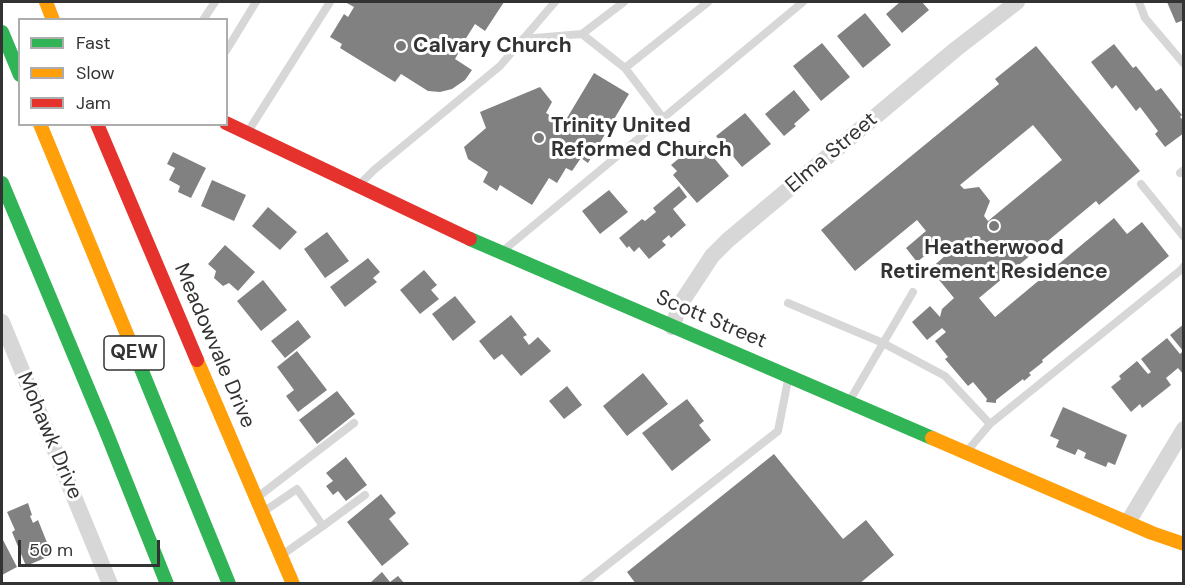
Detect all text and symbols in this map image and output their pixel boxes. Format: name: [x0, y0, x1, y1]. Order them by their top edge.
legend: [18, 18, 228, 126]
text: Fast: [76, 31, 111, 55]
place label: Calvary Church: [413, 33, 572, 59]
marker: Calvary Church: [394, 39, 408, 53]
text: Slow: [76, 61, 115, 85]
text: Jam: [76, 91, 111, 115]
street label: Elma Street: [781, 107, 883, 199]
place label: Trinity United Reformed Church: [551, 113, 732, 163]
marker: Trinity United Reformed Church: [532, 131, 546, 145]
marker: Heatherwood Retirement Residence: [987, 219, 1001, 233]
place label: Heatherwood Retirement Residence: [880, 235, 1108, 285]
street label: Meadowvale Drive: [168, 260, 260, 432]
street label: Scott Street: [652, 285, 770, 355]
road number: QEW: [104, 336, 164, 370]
street label: Mohawk Drive: [11, 369, 87, 503]
scale bar: [21, 528, 164, 566]
text: 50 m: [29, 538, 73, 562]

